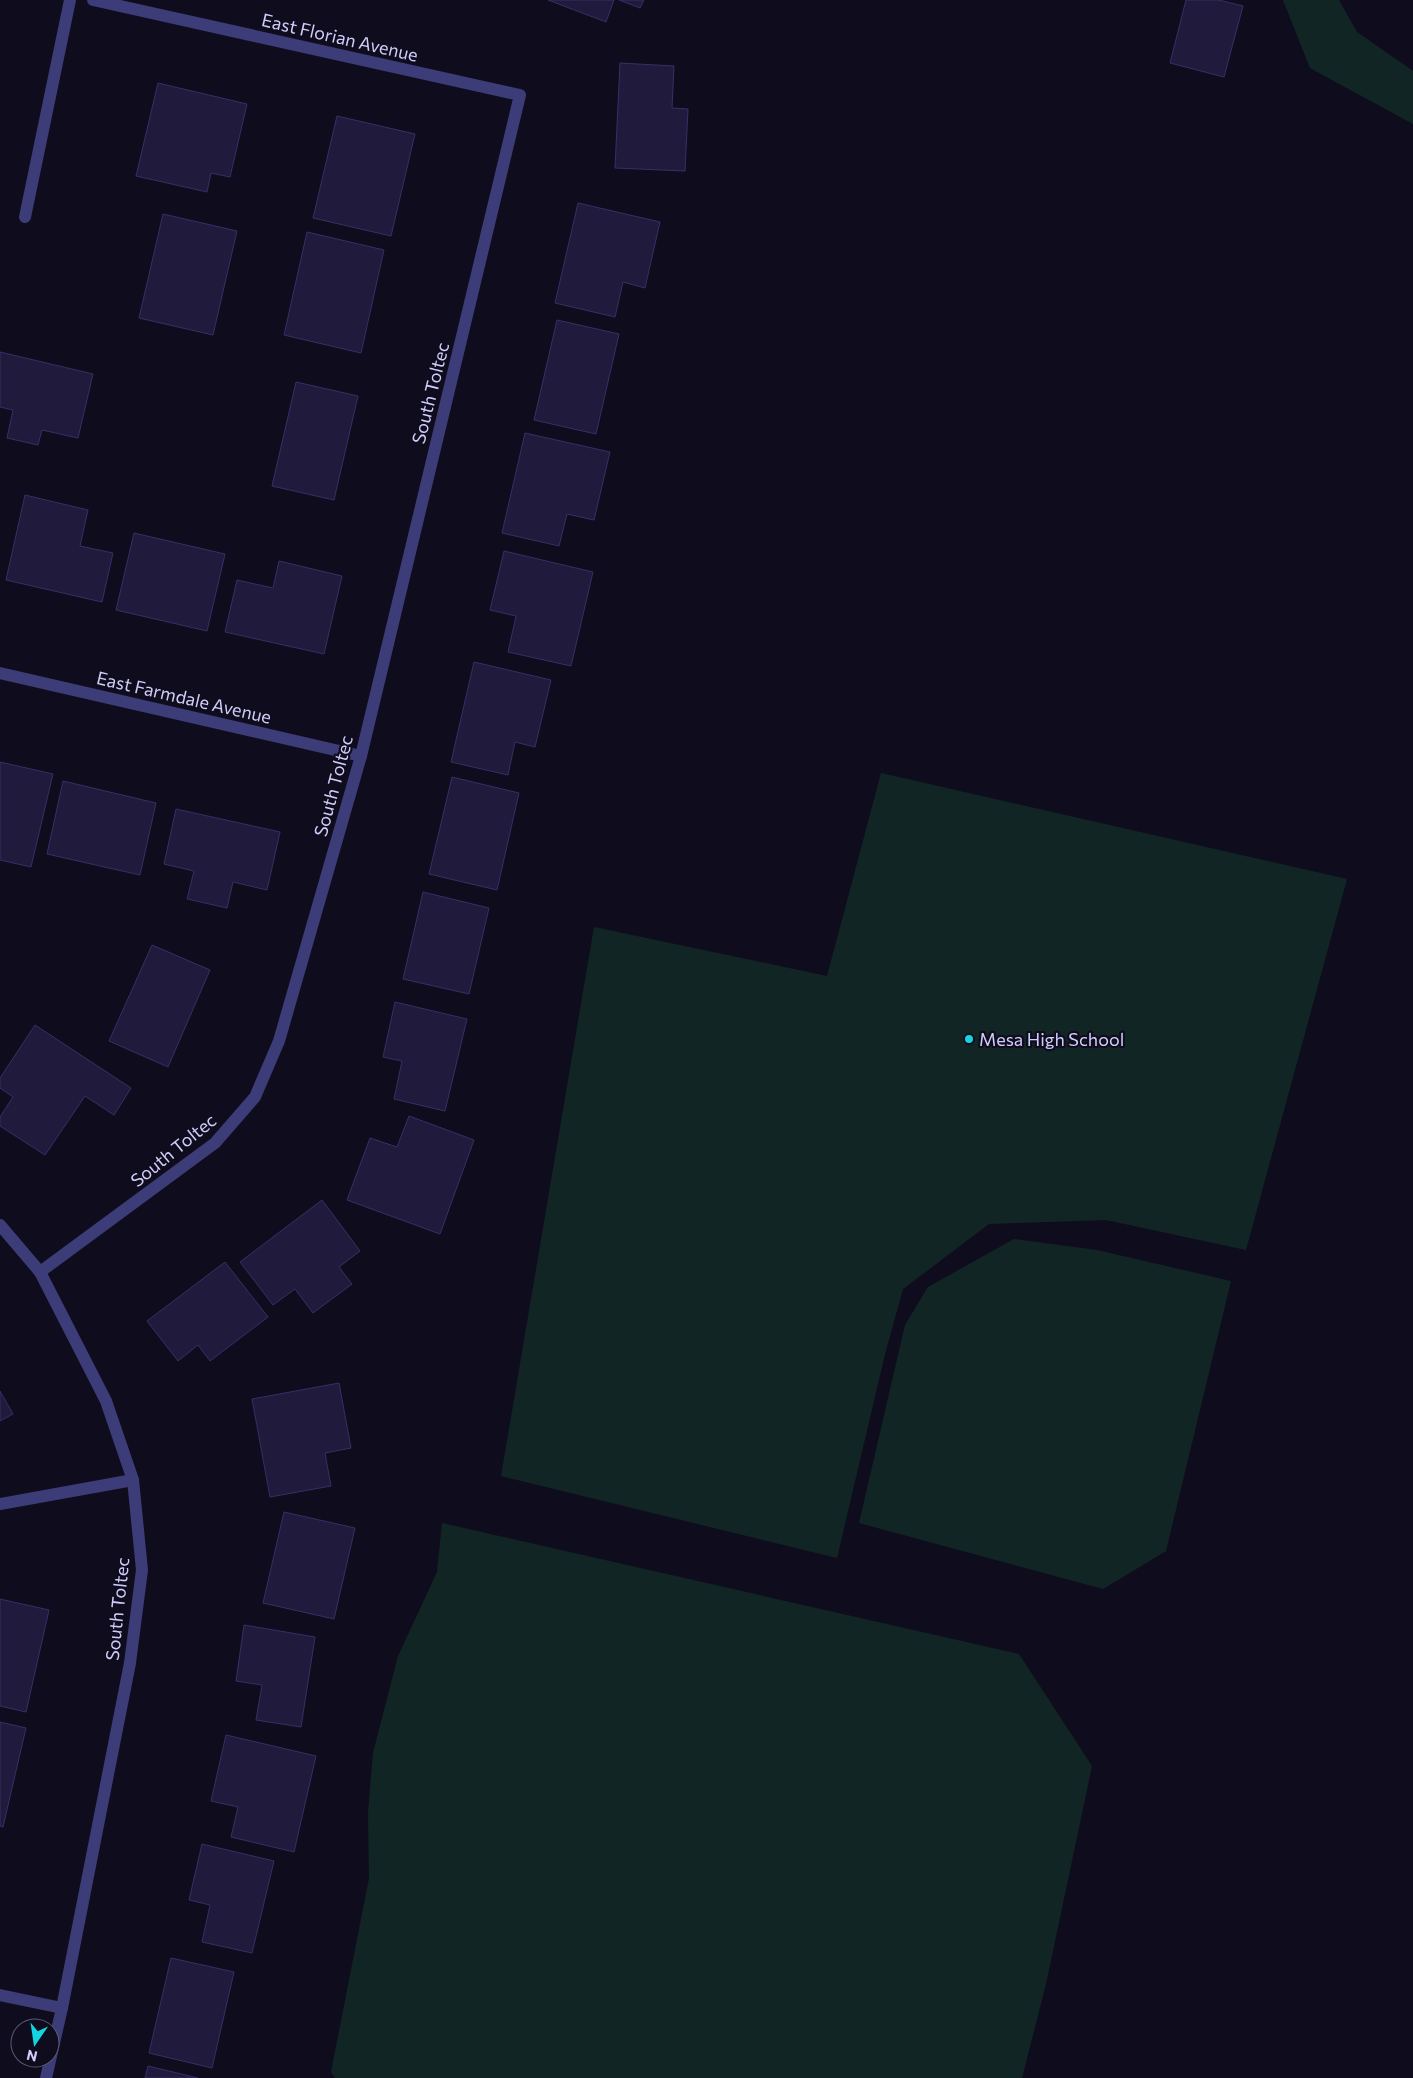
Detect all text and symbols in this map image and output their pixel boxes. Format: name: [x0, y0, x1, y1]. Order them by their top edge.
street label: East Florian Avenue: [260, 8, 420, 66]
street label: South Toltec: [407, 340, 453, 446]
street label: East Farmdale Avenue: [94, 666, 274, 728]
street label: South Toltec: [309, 733, 357, 839]
place label: Mesa High School: [979, 1028, 1124, 1050]
marker: Mesa High School: [963, 1033, 975, 1045]
street label: South Toltec: [126, 1109, 220, 1191]
street label: South Toltec: [101, 1556, 133, 1662]
north arrow: [10, 2018, 60, 2068]
text: N: [25, 2047, 39, 2066]

